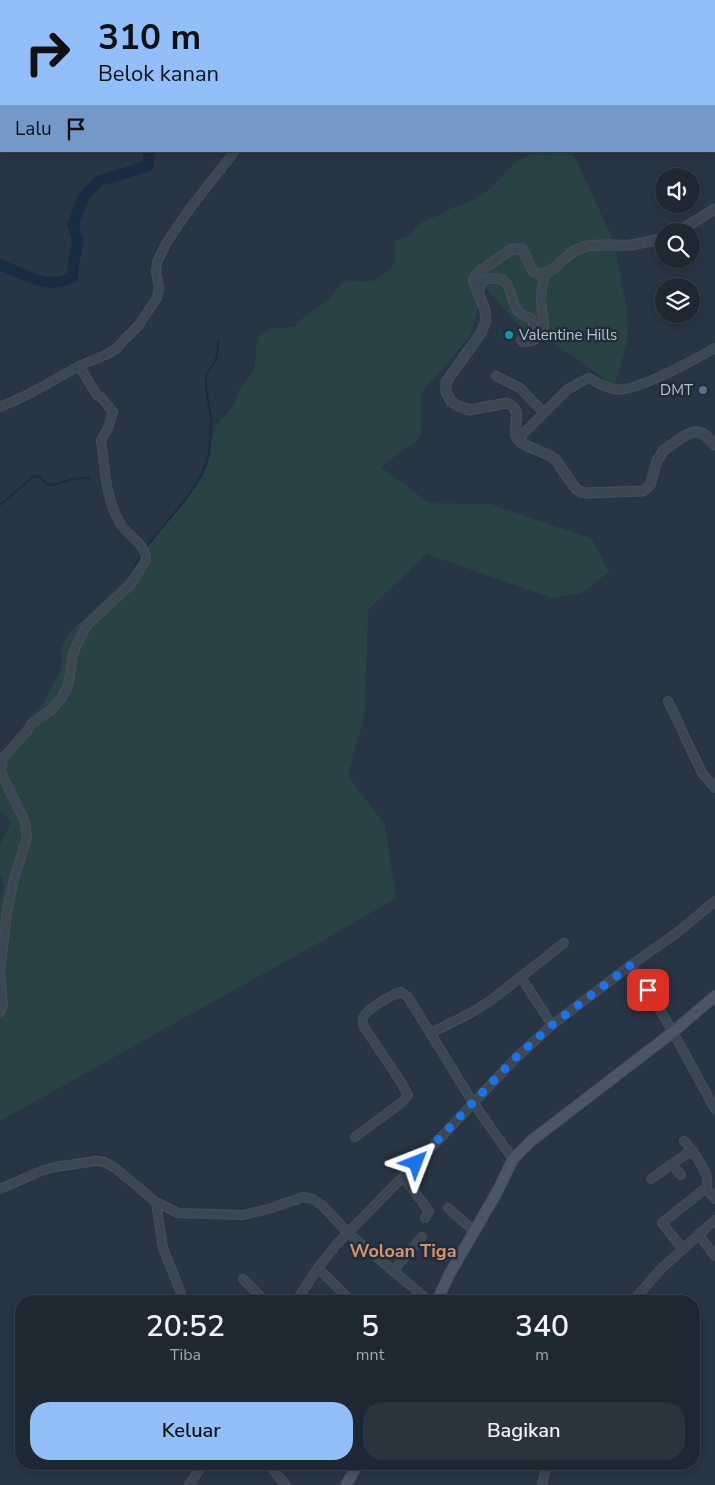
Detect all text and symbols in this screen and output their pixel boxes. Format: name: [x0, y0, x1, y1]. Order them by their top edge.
text: 310 m: [98, 14, 201, 61]
icon: right: [15, 20, 80, 85]
text: Belok kanan: [98, 59, 219, 89]
icon: arrive: [62, 115, 90, 143]
text: Lalu: [15, 116, 52, 142]
map controls: [655, 168, 700, 323]
button: sound: [655, 168, 700, 213]
button: search: [655, 223, 700, 268]
button: layers: [655, 278, 700, 323]
place label: Valentine Hills: [518, 325, 617, 345]
marker: Valentine Hills: [503, 329, 515, 341]
place label: DMT: [660, 380, 693, 400]
marker: DMT: [697, 384, 709, 396]
pin: [627, 969, 669, 1011]
icon: arrive: [634, 976, 662, 1004]
position arrow: [389, 1136, 441, 1188]
district label: Woloan Tiga: [349, 1239, 457, 1263]
text: 20:52: [146, 1306, 225, 1347]
text: 5: [361, 1306, 379, 1347]
text: 340: [515, 1306, 569, 1347]
text: Tiba: [170, 1344, 201, 1366]
text: mnt: [356, 1344, 384, 1366]
text: m: [535, 1344, 549, 1366]
button: Keluar: [30, 1402, 353, 1460]
button: Bagikan: [363, 1402, 685, 1460]

